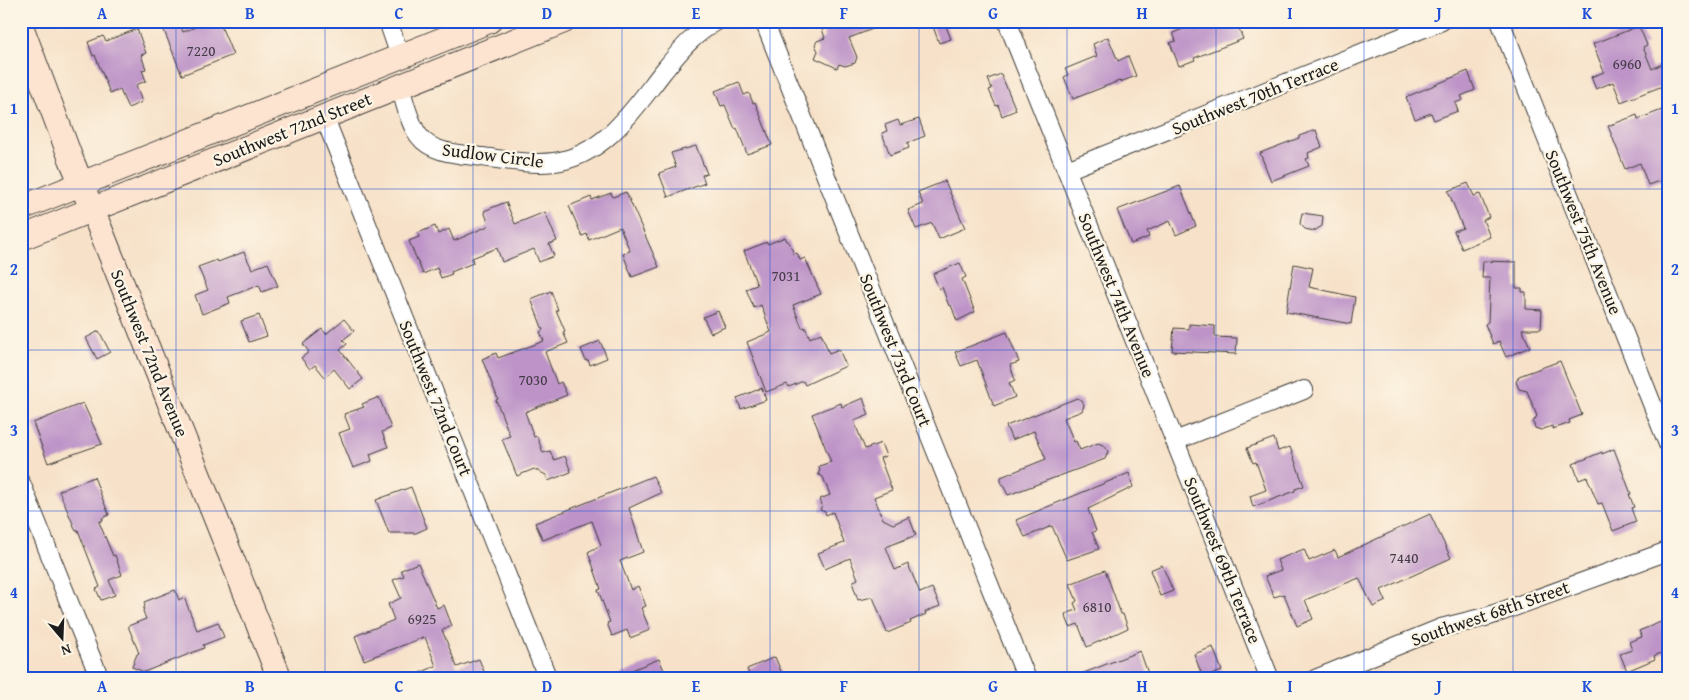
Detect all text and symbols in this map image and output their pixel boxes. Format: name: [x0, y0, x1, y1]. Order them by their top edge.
text: A: [97, 1, 108, 25]
text: B: [245, 1, 255, 25]
text: C: [394, 1, 404, 25]
text: D: [542, 1, 552, 25]
text: E: [692, 1, 701, 25]
text: F: [840, 1, 848, 25]
text: G: [988, 1, 998, 25]
text: H: [1136, 1, 1148, 25]
text: I: [1287, 1, 1293, 25]
text: J: [1433, 1, 1442, 25]
text: K: [1582, 1, 1593, 25]
house number: 7220: [187, 40, 215, 61]
street label: Southwest 70th Terrace: [1168, 50, 1342, 142]
house number: 6960: [1613, 53, 1641, 74]
street label: Southwest 72nd Street: [209, 85, 376, 173]
text: 1: [10, 96, 18, 120]
text: 1: [1671, 96, 1679, 120]
street label: Sudlow Circle: [441, 135, 545, 175]
street label: Southwest 75th Avenue: [1539, 146, 1629, 318]
street label: Southwest 74th Avenue: [1072, 209, 1162, 381]
text: 2: [10, 257, 18, 281]
text: 2: [1671, 257, 1679, 281]
street label: Southwest 72nd Avenue: [104, 265, 196, 441]
house number: 7031: [772, 265, 800, 286]
street label: Southwest 73rd Court: [853, 269, 939, 431]
street label: Southwest 72nd Court: [392, 316, 480, 481]
house number: 7030: [519, 369, 547, 390]
text: 3: [10, 418, 18, 442]
text: 3: [1671, 418, 1679, 442]
street label: Southwest 69th Terrace: [1177, 473, 1269, 647]
house number: 7440: [1390, 547, 1418, 568]
street label: Southwest 68th Street: [1407, 573, 1573, 653]
text: 4: [10, 580, 18, 604]
text: 4: [1671, 580, 1679, 604]
house number: 6810: [1083, 596, 1111, 617]
house number: 6925: [408, 608, 436, 629]
north arrow: [38, 612, 88, 662]
text: N: [58, 639, 74, 661]
text: A: [97, 674, 108, 698]
text: B: [245, 674, 255, 698]
text: C: [394, 674, 404, 698]
text: D: [542, 674, 552, 698]
text: E: [692, 674, 701, 698]
text: F: [840, 674, 848, 698]
text: G: [988, 674, 998, 698]
text: H: [1136, 674, 1148, 698]
text: I: [1287, 674, 1293, 698]
text: J: [1433, 674, 1442, 698]
text: K: [1582, 674, 1593, 698]

